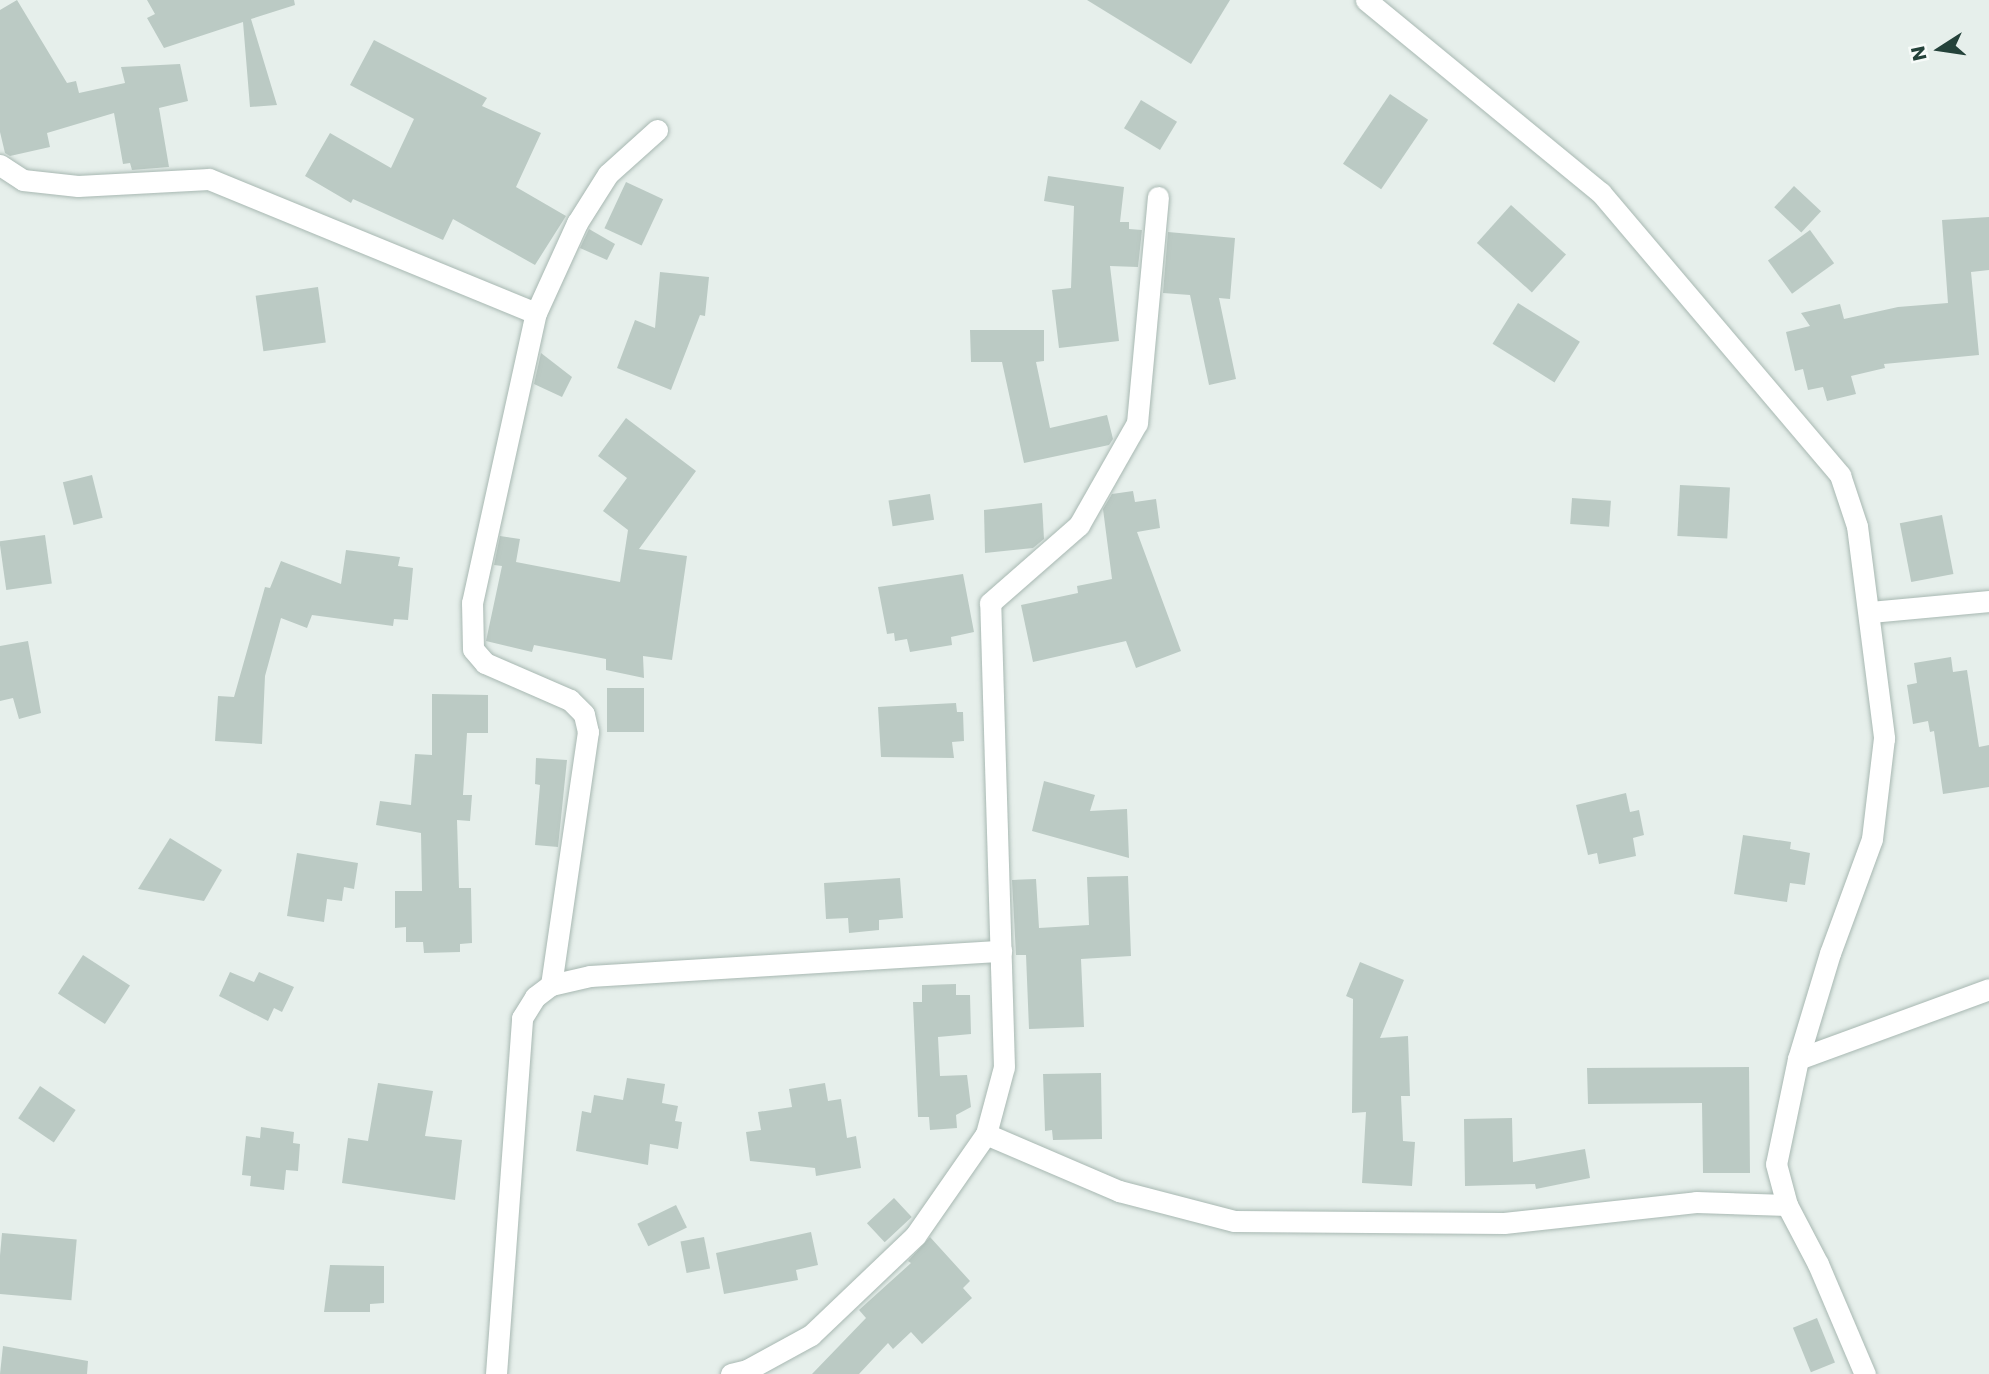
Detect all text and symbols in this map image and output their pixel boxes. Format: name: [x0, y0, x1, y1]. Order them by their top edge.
north arrow: [1905, 14, 1975, 84]
text: N: [1904, 44, 1934, 63]

